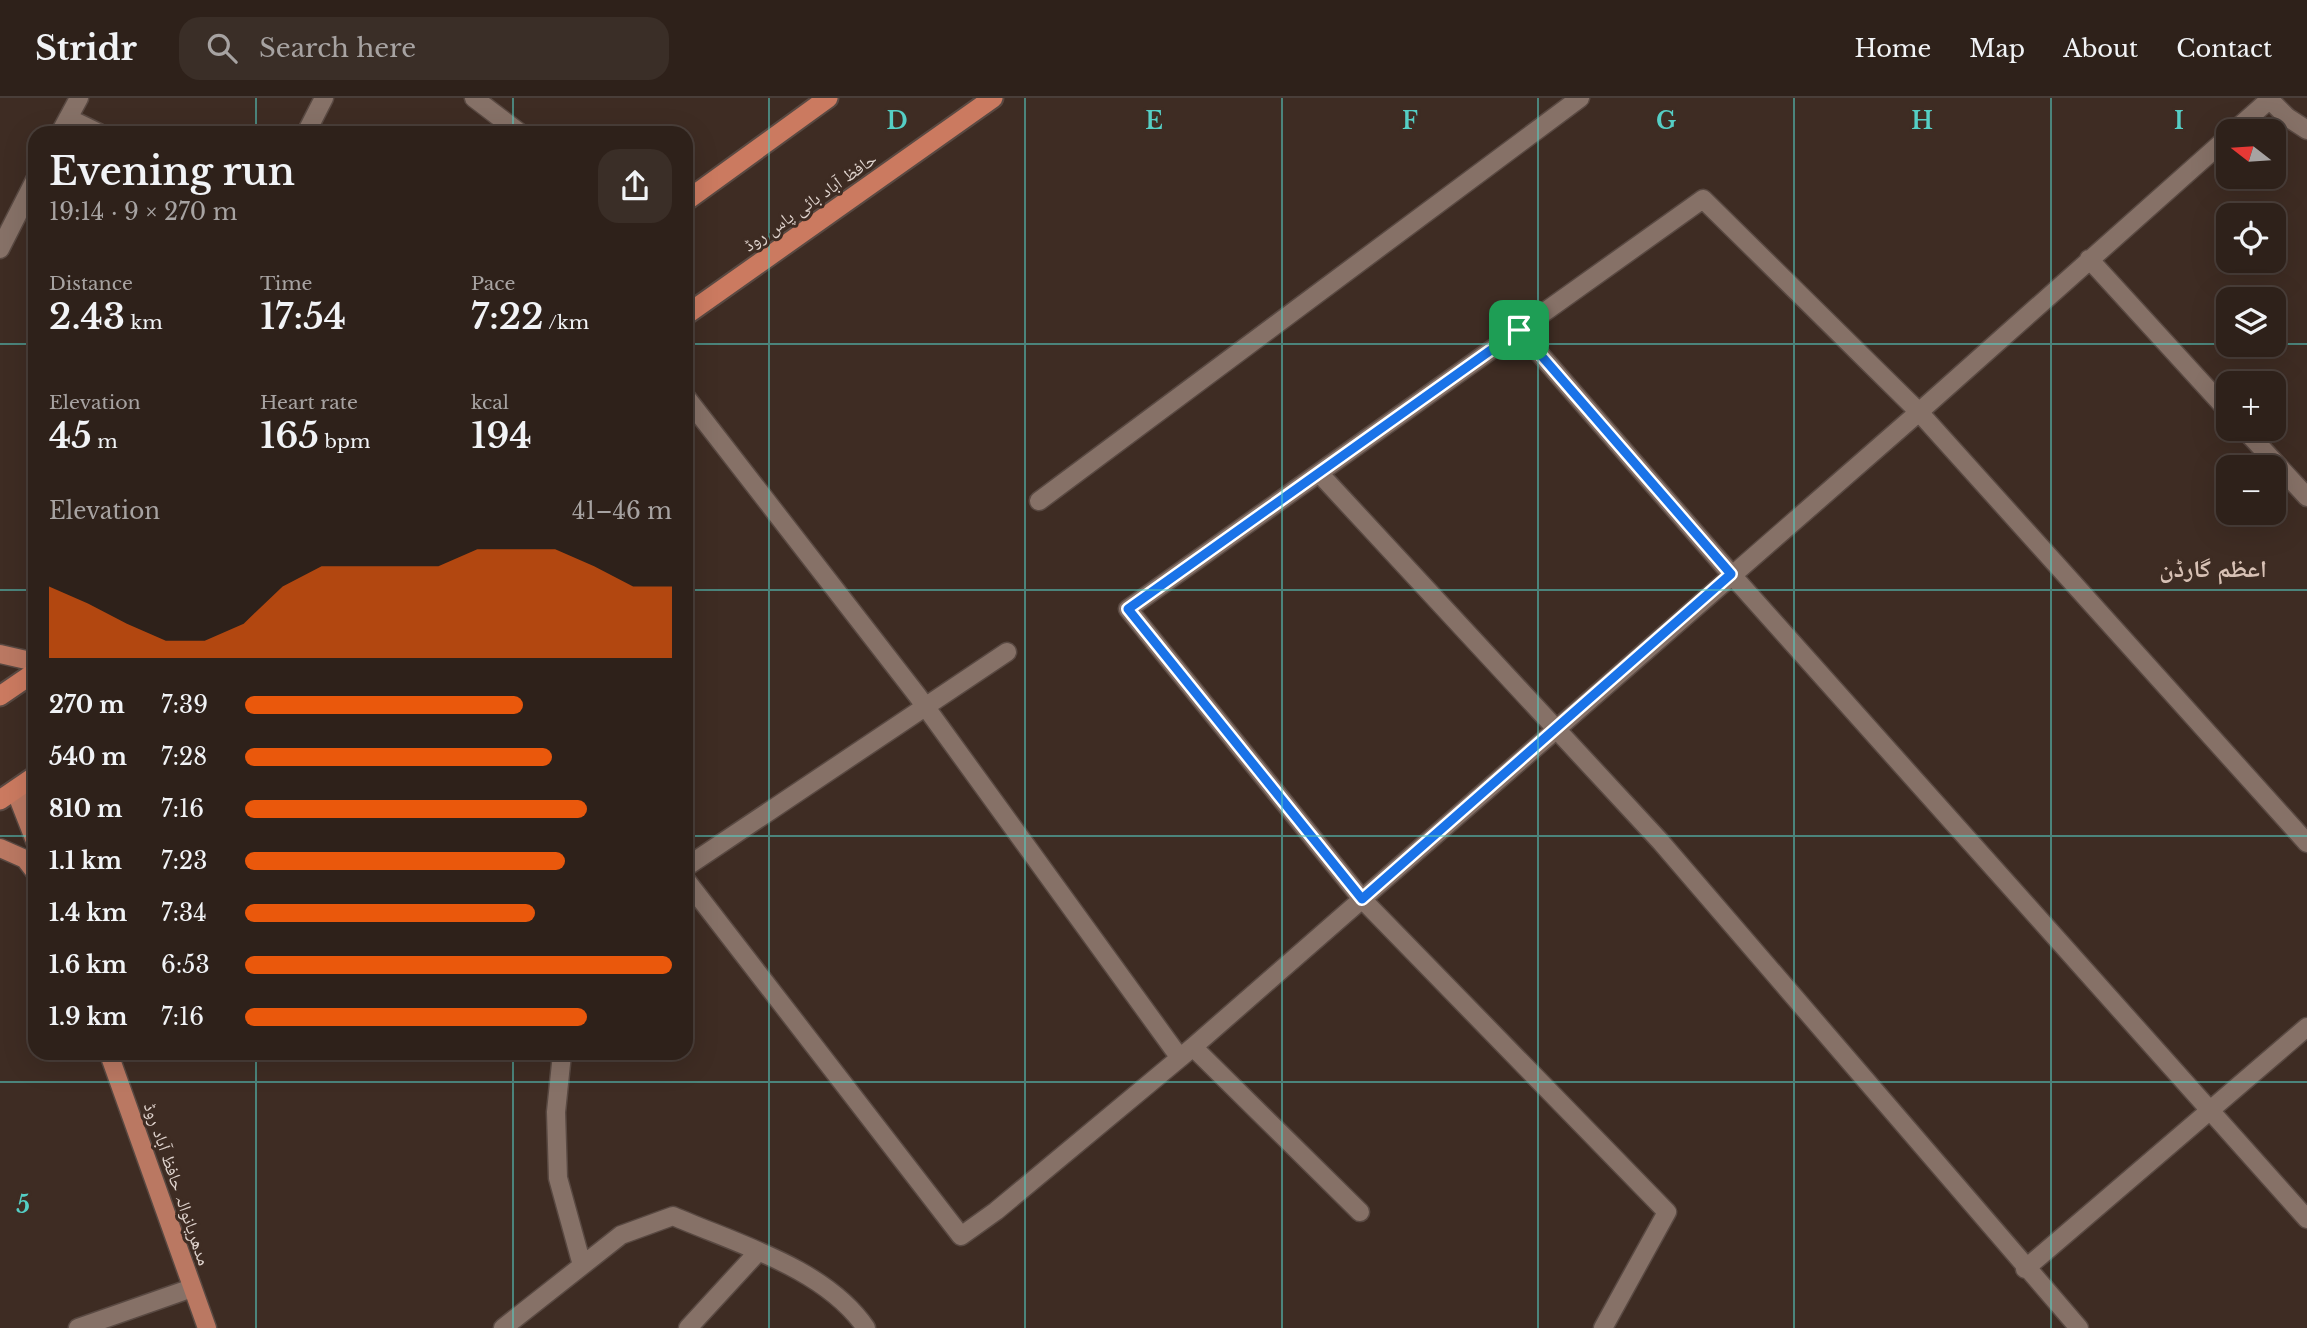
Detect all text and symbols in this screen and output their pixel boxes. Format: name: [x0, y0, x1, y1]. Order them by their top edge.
search box: [179, 17, 669, 80]
text: Stridr: [35, 28, 137, 69]
icon: search: [203, 29, 241, 67]
text: Search here: [259, 32, 416, 64]
text: Home: [1855, 34, 1931, 63]
text: Map: [1969, 34, 2025, 63]
text: About: [2063, 34, 2138, 63]
text: Contact: [2176, 34, 2272, 63]
text: D: [886, 107, 908, 135]
text: E: [1145, 107, 1163, 135]
text: F: [1402, 107, 1418, 135]
text: G: [1656, 107, 1676, 135]
text: H: [1911, 107, 1933, 135]
text: I: [2174, 107, 2184, 135]
north arrow: [2216, 119, 2286, 189]
map controls: [2216, 119, 2286, 525]
text: Evening run: [49, 148, 295, 195]
street label: حافظ آباد بائی پاس روڈ: [739, 148, 881, 256]
button: share: [598, 149, 672, 223]
text: 19:14 · 9 × 270 m: [49, 198, 237, 226]
button: locate: [2216, 203, 2286, 273]
text: Distance: [49, 272, 133, 295]
text: Time: [260, 272, 312, 295]
text: Pace: [471, 272, 515, 295]
button: layers: [2216, 287, 2286, 357]
text: 2.43: [49, 295, 125, 338]
text: 17:54: [260, 295, 346, 338]
text: 7:22: [471, 295, 544, 338]
pin: [1489, 300, 1549, 360]
text: km: [125, 311, 163, 334]
text: /km: [544, 311, 589, 334]
icon: arrive: [1500, 311, 1538, 349]
button: +: [2216, 371, 2286, 441]
text: Elevation: [49, 391, 141, 414]
text: Heart rate: [260, 391, 358, 414]
text: kcal: [471, 391, 509, 414]
text: 45: [49, 414, 92, 457]
text: 165: [260, 414, 319, 457]
text: 194: [471, 414, 532, 457]
text: m: [92, 430, 118, 453]
text: bpm: [319, 430, 370, 453]
button: −: [2216, 455, 2286, 525]
text: Elevation: [49, 497, 160, 525]
text: 41–46 m: [572, 497, 672, 525]
district label: اعظم گارڈن: [2159, 554, 2267, 585]
text: 270 m: [49, 691, 125, 719]
text: 7:39: [161, 691, 208, 719]
text: 540 m: [49, 743, 127, 771]
text: 7:28: [161, 743, 207, 771]
text: 810 m: [49, 795, 123, 823]
text: 7:16: [161, 795, 204, 823]
text: 1.1 km: [49, 847, 122, 875]
text: 7:23: [161, 847, 207, 875]
text: 1.4 km: [49, 899, 127, 927]
text: 7:34: [161, 899, 207, 927]
text: 1.6 km: [49, 951, 127, 979]
text: 6:53: [161, 951, 210, 979]
text: 1.9 km: [49, 1003, 127, 1031]
text: 7:16: [161, 1003, 204, 1031]
street label: مدھریانوالہ حافظ آباد روڈ: [139, 1100, 215, 1268]
text: 5: [16, 1191, 30, 1219]

